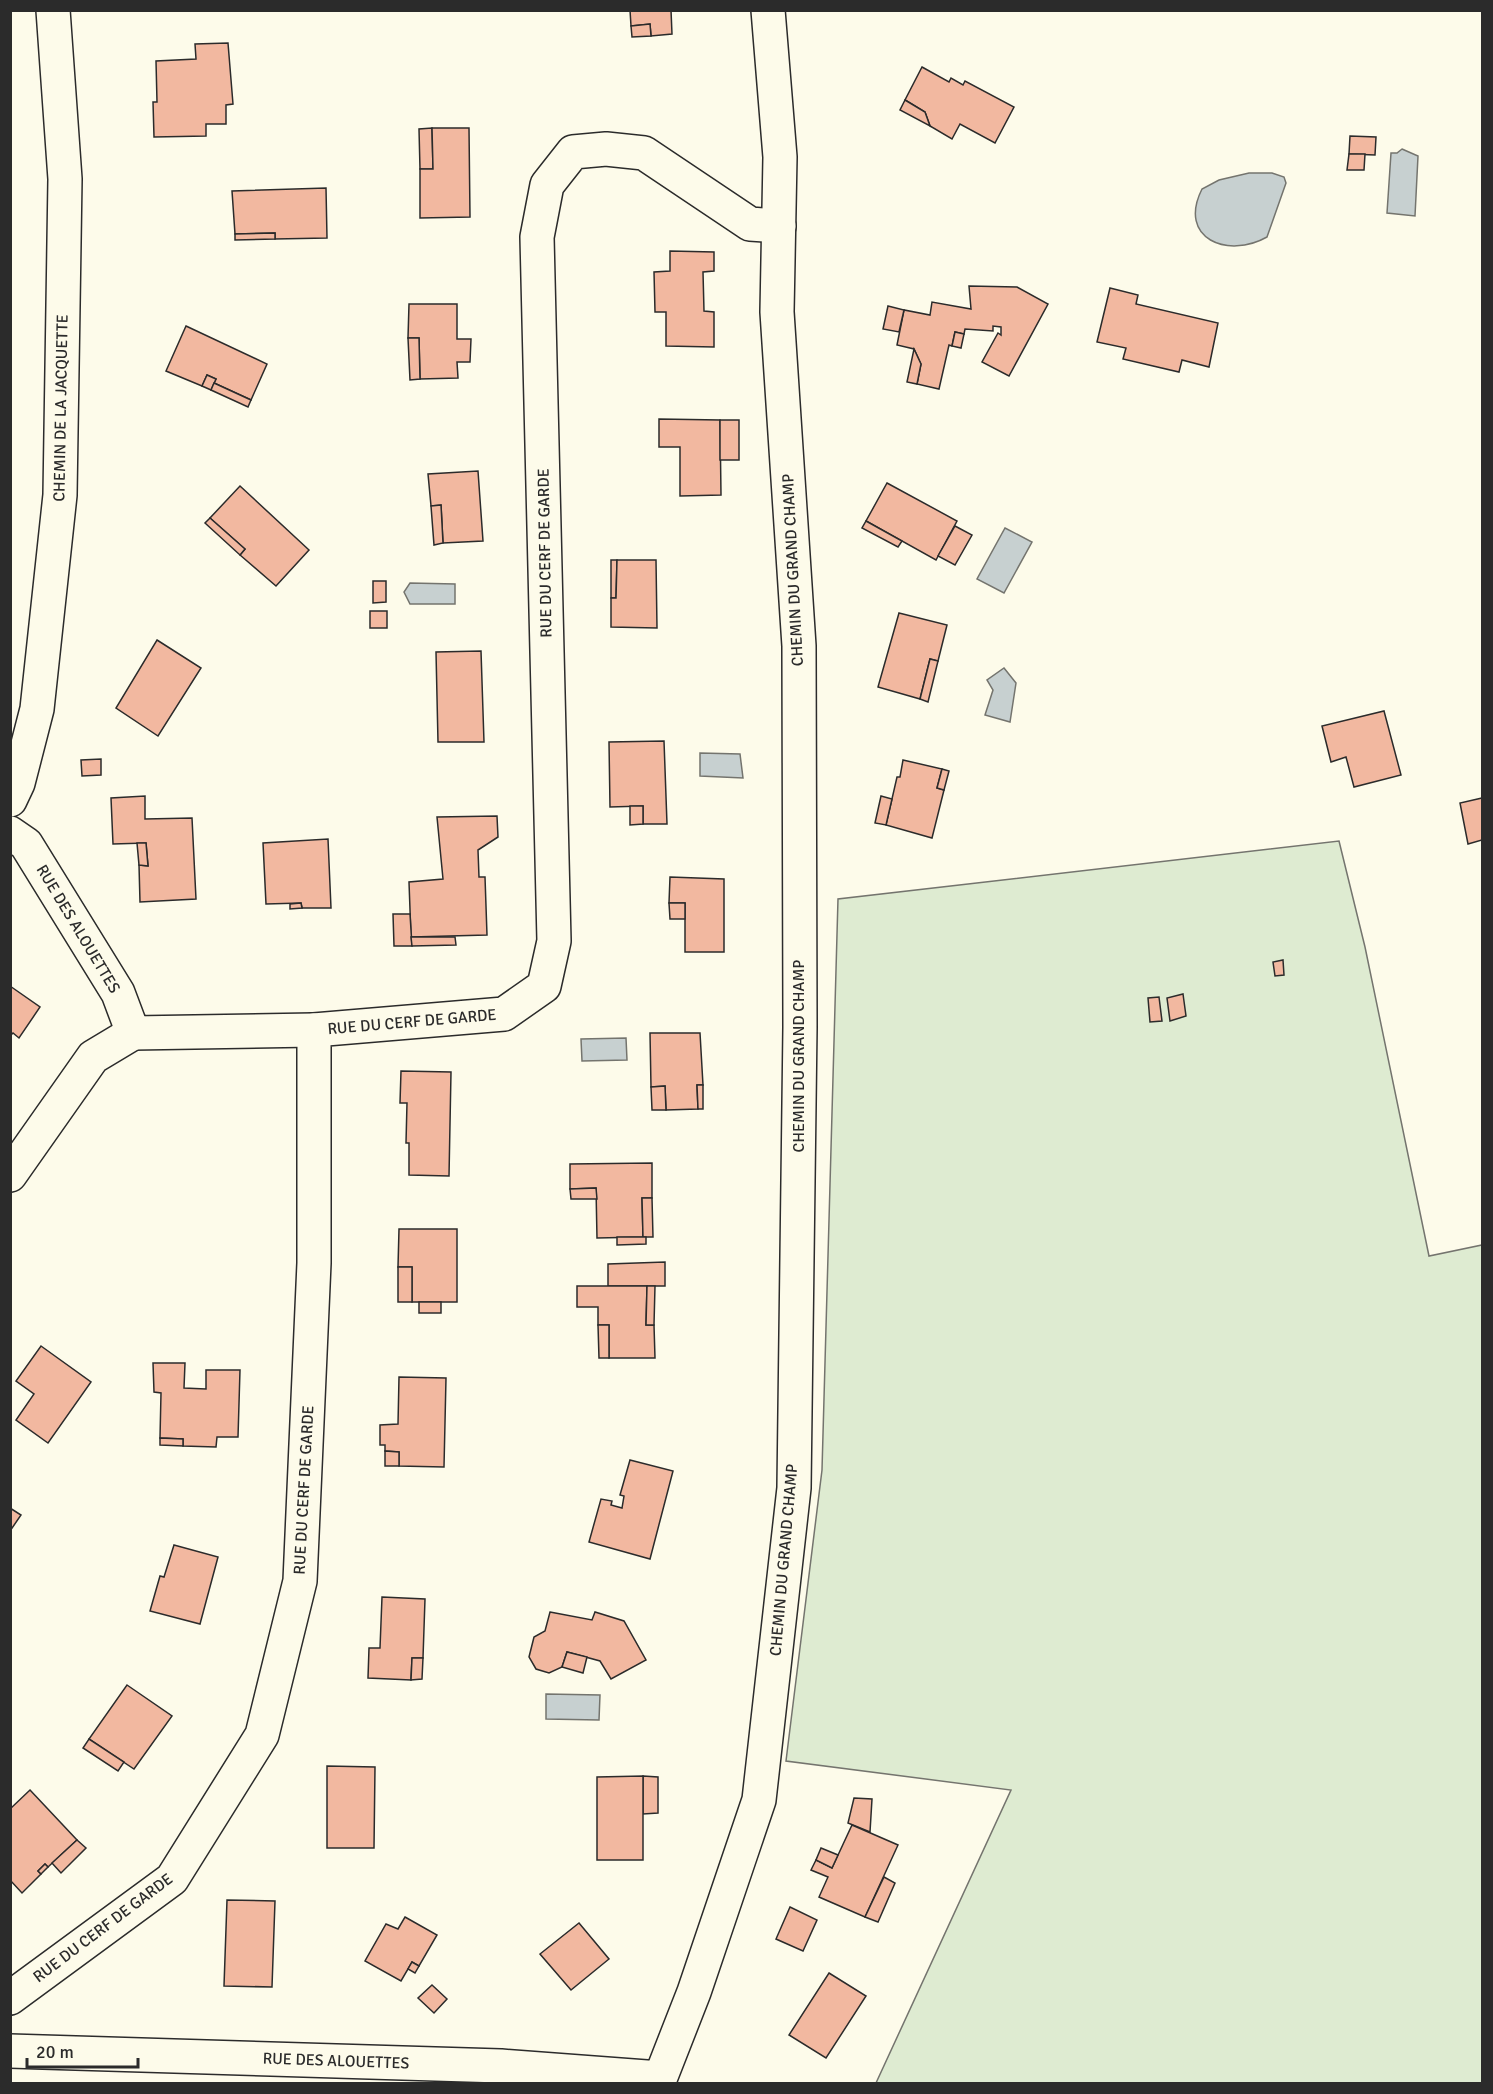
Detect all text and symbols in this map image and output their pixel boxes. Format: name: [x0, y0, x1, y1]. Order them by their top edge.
street label: CHEMIN DE LA JACQUETTE: [49, 314, 73, 502]
street label: RUE DU CERF DE GARDE: [534, 468, 556, 638]
street label: CHEMIN DU GRAND CHAMP: [778, 473, 808, 667]
street label: RUE DES ALOUETTES: [32, 861, 124, 997]
street label: CHEMIN DU GRAND CHAMP: [789, 960, 809, 1152]
street label: RUE DU CERF DE GARDE: [327, 1005, 497, 1039]
street label: RUE DU CERF DE GARDE: [290, 1405, 318, 1575]
street label: CHEMIN DU GRAND CHAMP: [766, 1463, 802, 1657]
street label: RUE DU CERF DE GARDE: [29, 1869, 177, 1987]
scale bar: [27, 2031, 138, 2069]
text: 20 m: [36, 2041, 74, 2063]
street label: RUE DES ALOUETTES: [262, 2048, 410, 2074]

